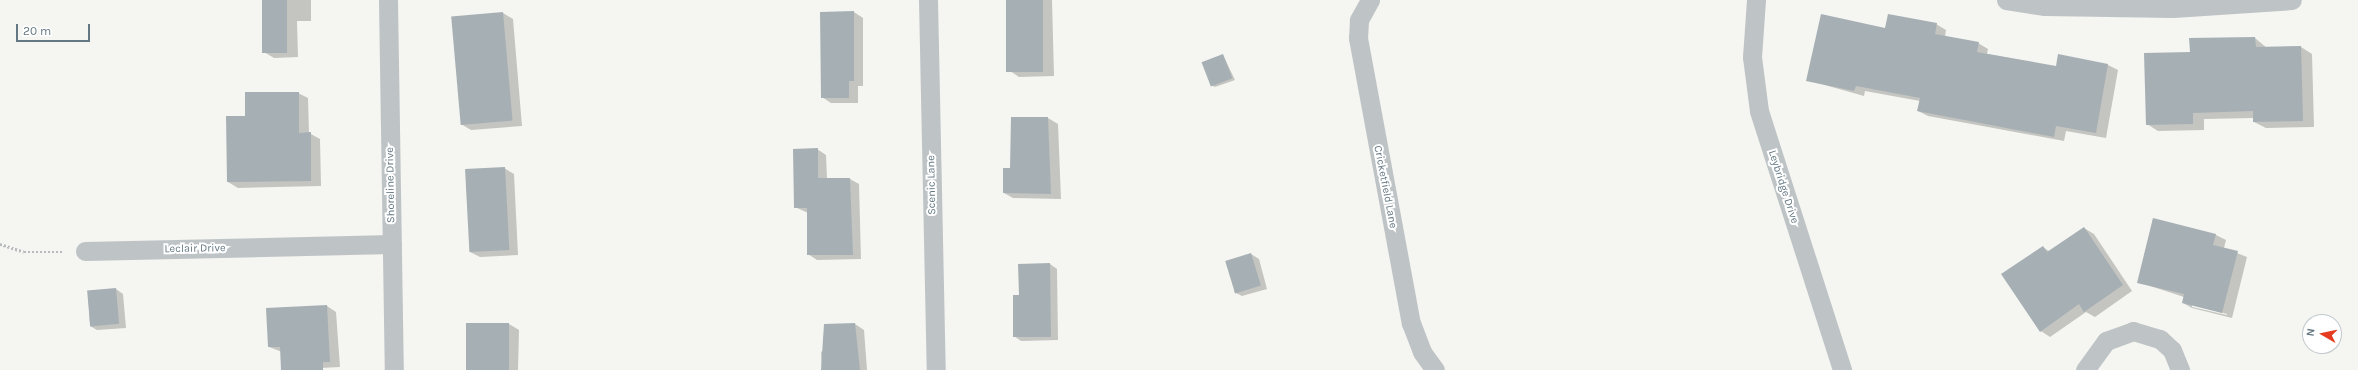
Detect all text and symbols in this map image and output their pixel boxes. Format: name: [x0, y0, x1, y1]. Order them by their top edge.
scale bar: [18, 16, 92, 42]
text: 20 m: [23, 24, 51, 38]
street label: Cricketfield Lane: [1371, 144, 1399, 230]
street label: Shoreline Drive: [384, 147, 398, 223]
street label: Leybridge Drive: [1765, 149, 1801, 225]
street label: Scenic Lane: [925, 155, 939, 215]
street label: Leclair Drive: [164, 242, 226, 256]
north arrow: [2302, 314, 2342, 354]
text: N: [2304, 327, 2318, 337]

